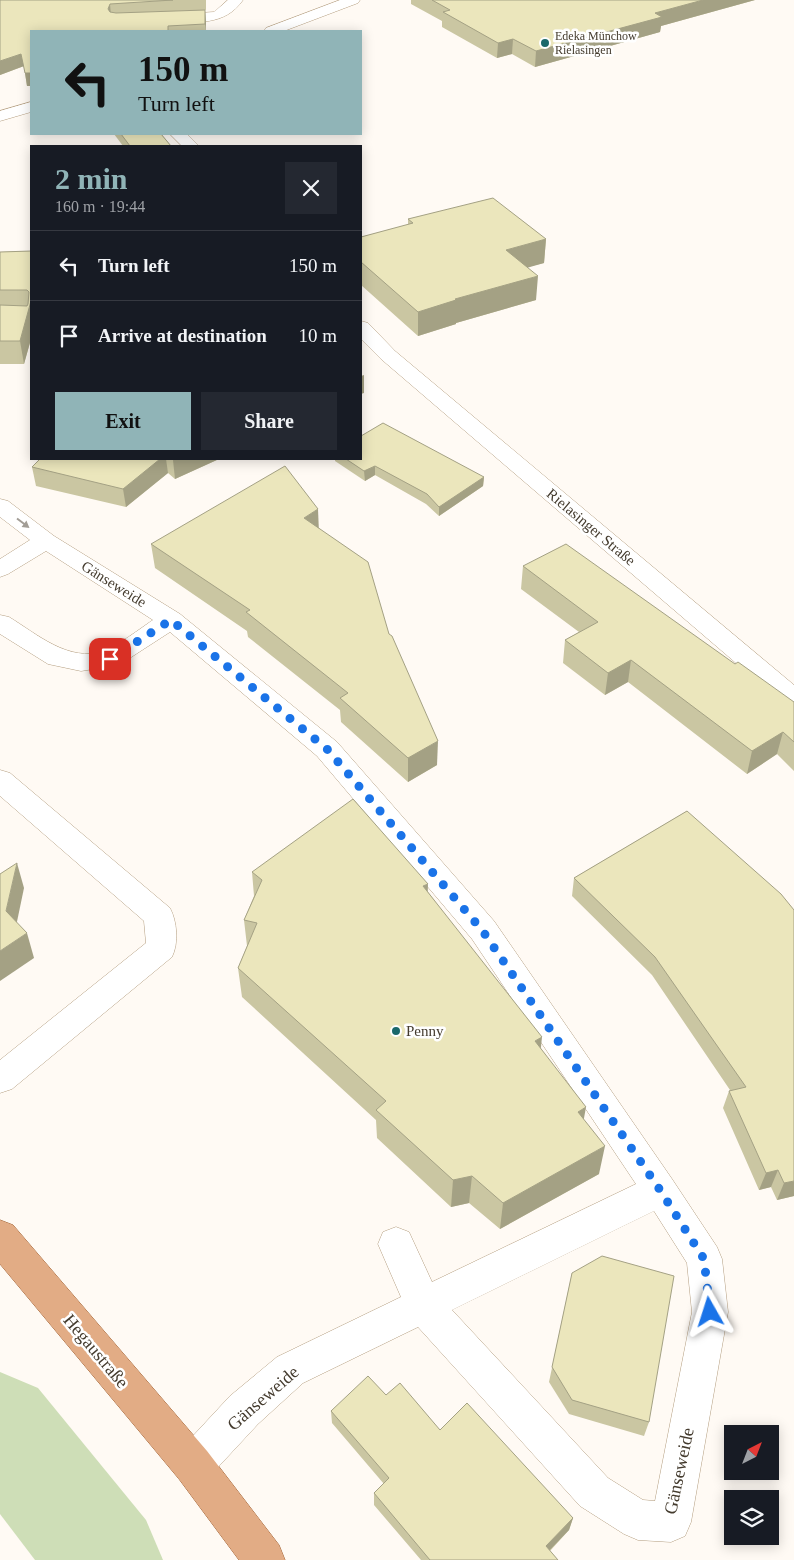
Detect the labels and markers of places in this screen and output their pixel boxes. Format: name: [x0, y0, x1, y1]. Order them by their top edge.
place label: Edeka Münchow Rielasingen: [555, 29, 637, 57]
marker: Edeka Münchow Rielasingen: [539, 37, 551, 49]
pin: [89, 638, 131, 680]
place label: Penny: [406, 1023, 444, 1039]
marker: Penny: [390, 1025, 402, 1037]

